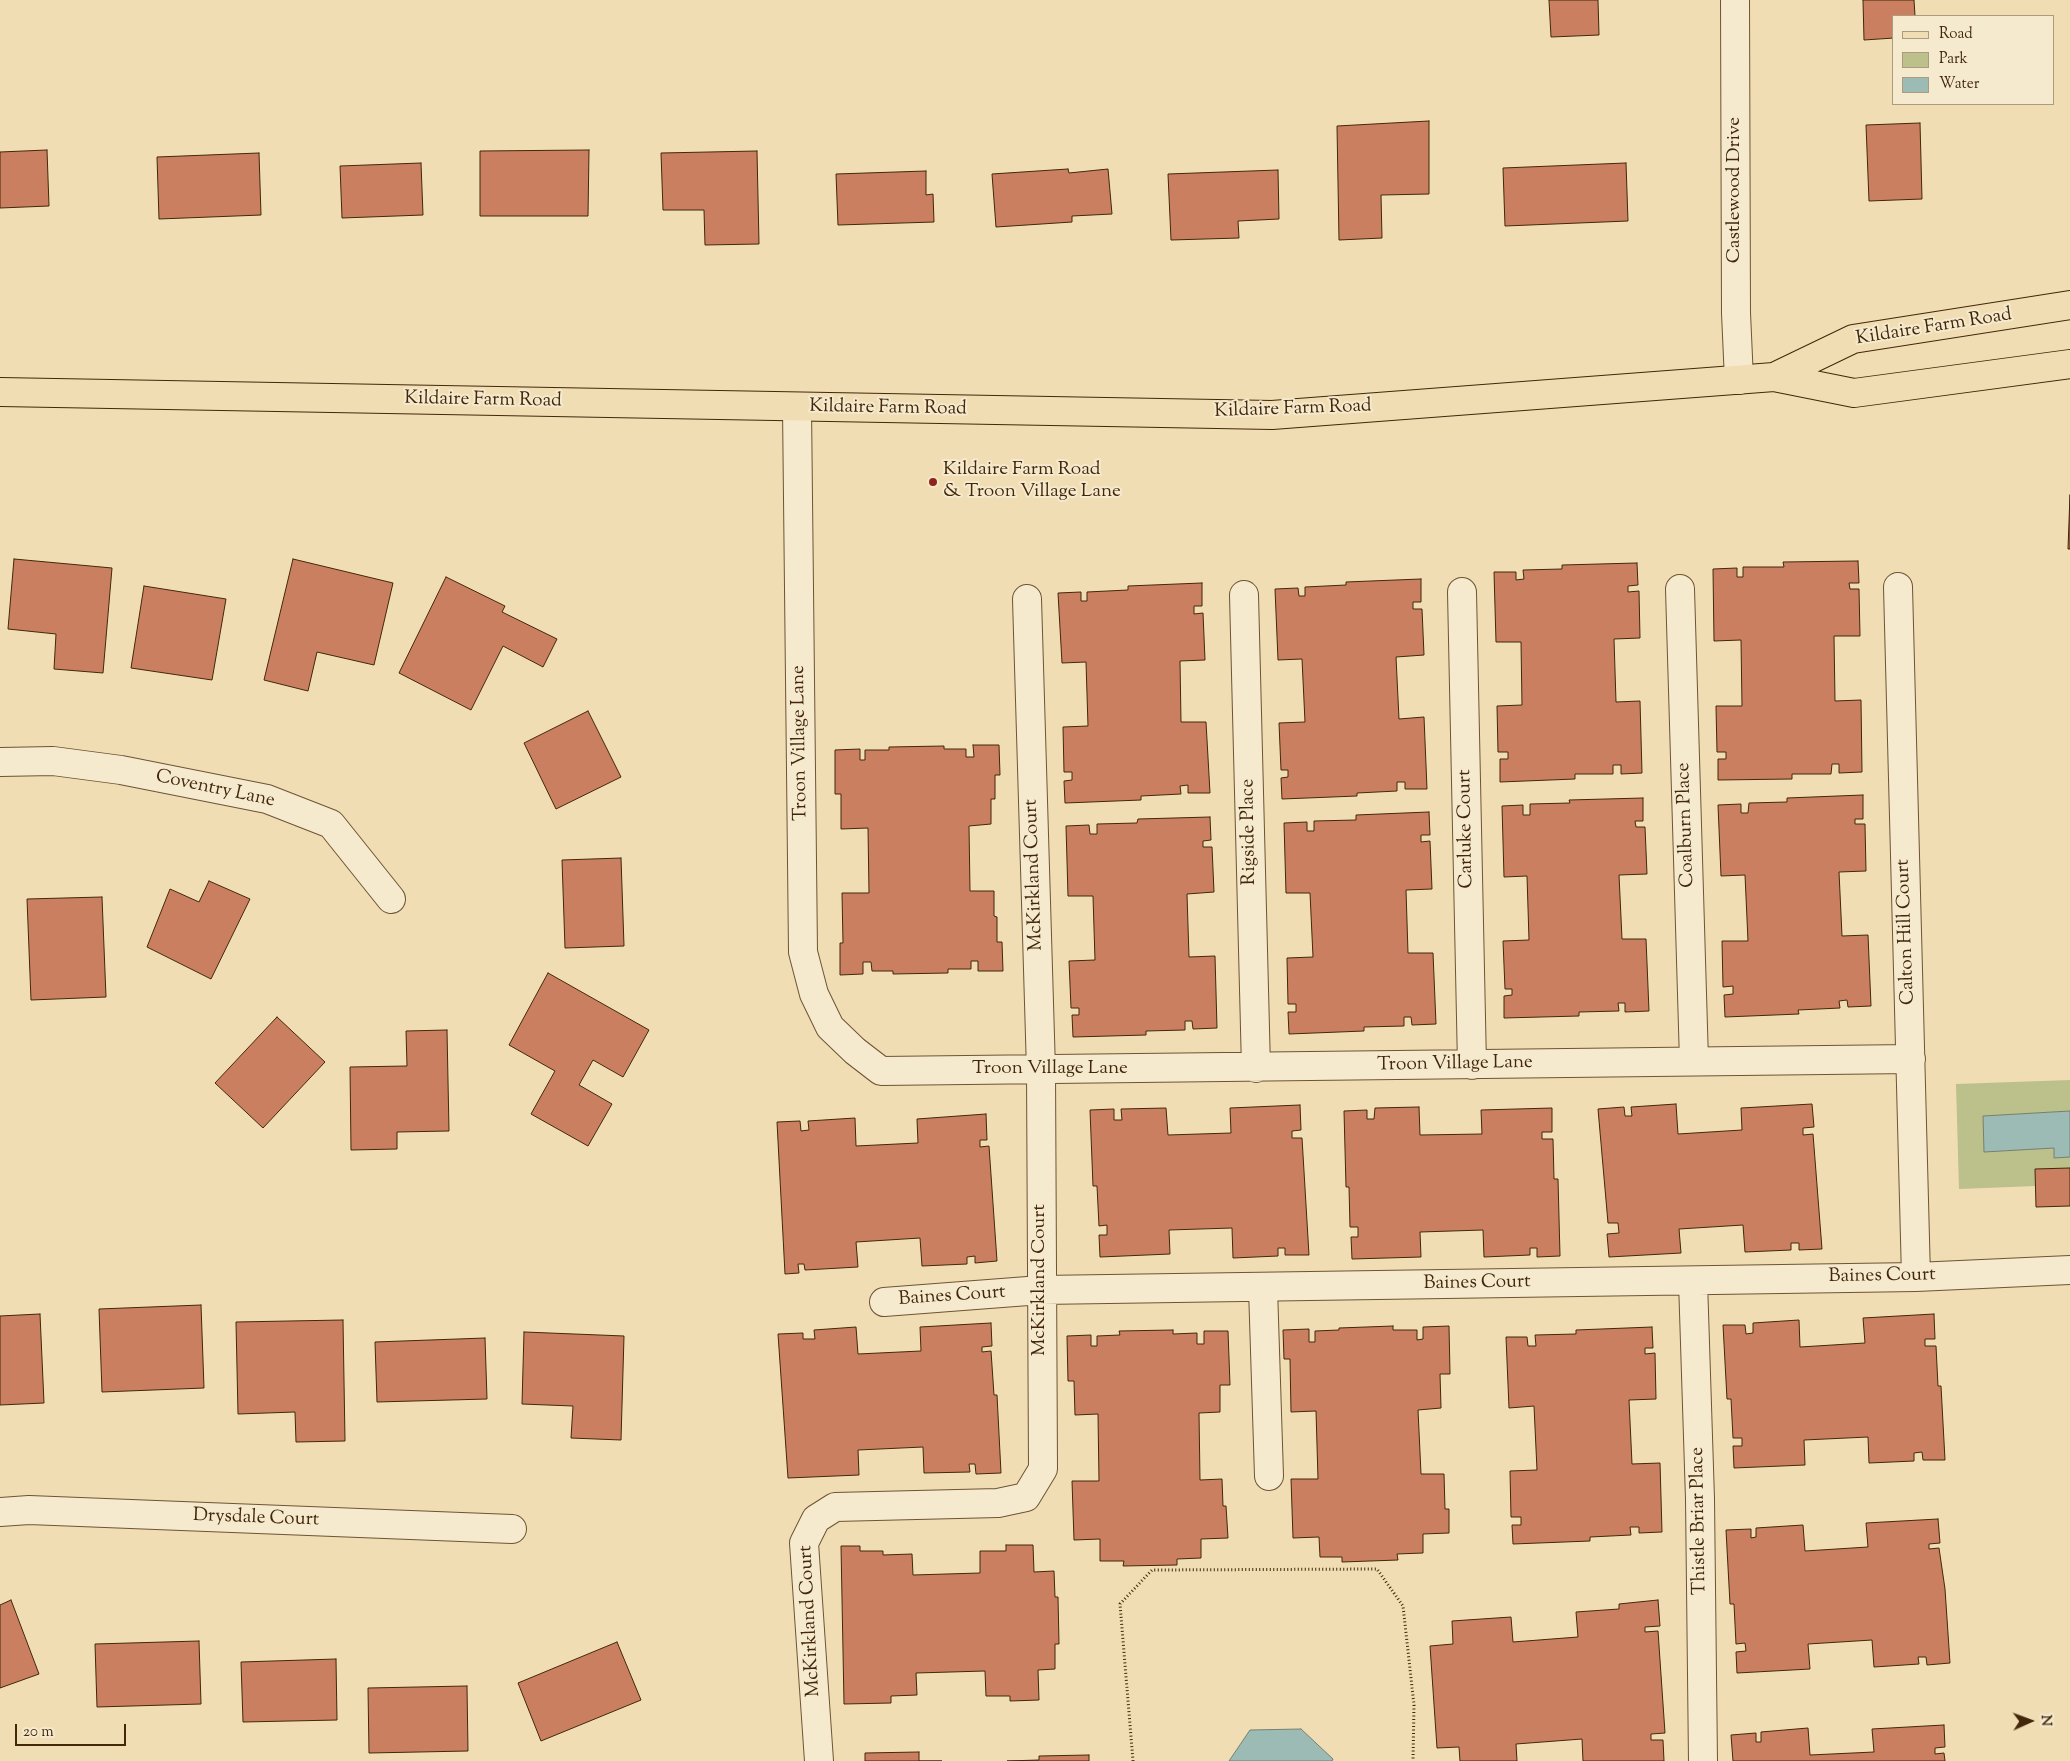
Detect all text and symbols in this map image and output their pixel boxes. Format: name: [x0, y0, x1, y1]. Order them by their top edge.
legend: [1892, 15, 2055, 105]
text: Road: [1939, 24, 1973, 45]
text: Park: [1939, 49, 1968, 70]
text: Water: [1939, 74, 1979, 95]
street label: Castlewood Drive: [1725, 117, 1747, 263]
street label: Kildaire Farm Road: [1854, 304, 2014, 352]
street label: Kildaire Farm Road: [404, 388, 562, 414]
street label: Kildaire Farm Road: [809, 396, 967, 422]
street label: Kildaire Farm Road: [1214, 396, 1372, 424]
place label: Kildaire Farm Road & Troon Village Lane: [943, 460, 1121, 504]
marker: Kildaire Farm Road & Troon Village Lane: [927, 476, 939, 488]
street label: Troon Village Lane: [788, 665, 814, 821]
street label: Coalburn Place: [1673, 762, 1701, 888]
street label: Coventry Lane: [153, 766, 277, 814]
street label: Carluke Court: [1455, 769, 1479, 889]
street label: Rigside Place: [1238, 779, 1262, 885]
street label: McKirkland Court: [1021, 799, 1049, 951]
street label: Calton Hill Court: [1893, 859, 1921, 1005]
street label: Troon Village Lane: [1377, 1052, 1533, 1078]
street label: Troon Village Lane: [972, 1059, 1128, 1081]
street label: McKirkland Court: [1030, 1204, 1052, 1356]
street label: Baines Court: [1828, 1265, 1936, 1289]
street label: Baines Court: [1423, 1272, 1531, 1296]
street label: Baines Court: [898, 1282, 1006, 1312]
street label: Thistle Briar Place: [1687, 1447, 1713, 1595]
street label: Drysdale Court: [192, 1505, 320, 1533]
street label: McKirkland Court: [796, 1545, 826, 1697]
north arrow: [2005, 1696, 2055, 1746]
scale bar: [18, 1714, 129, 1746]
text: N: [2035, 1715, 2055, 1726]
text: 20 m: [23, 1722, 54, 1743]

